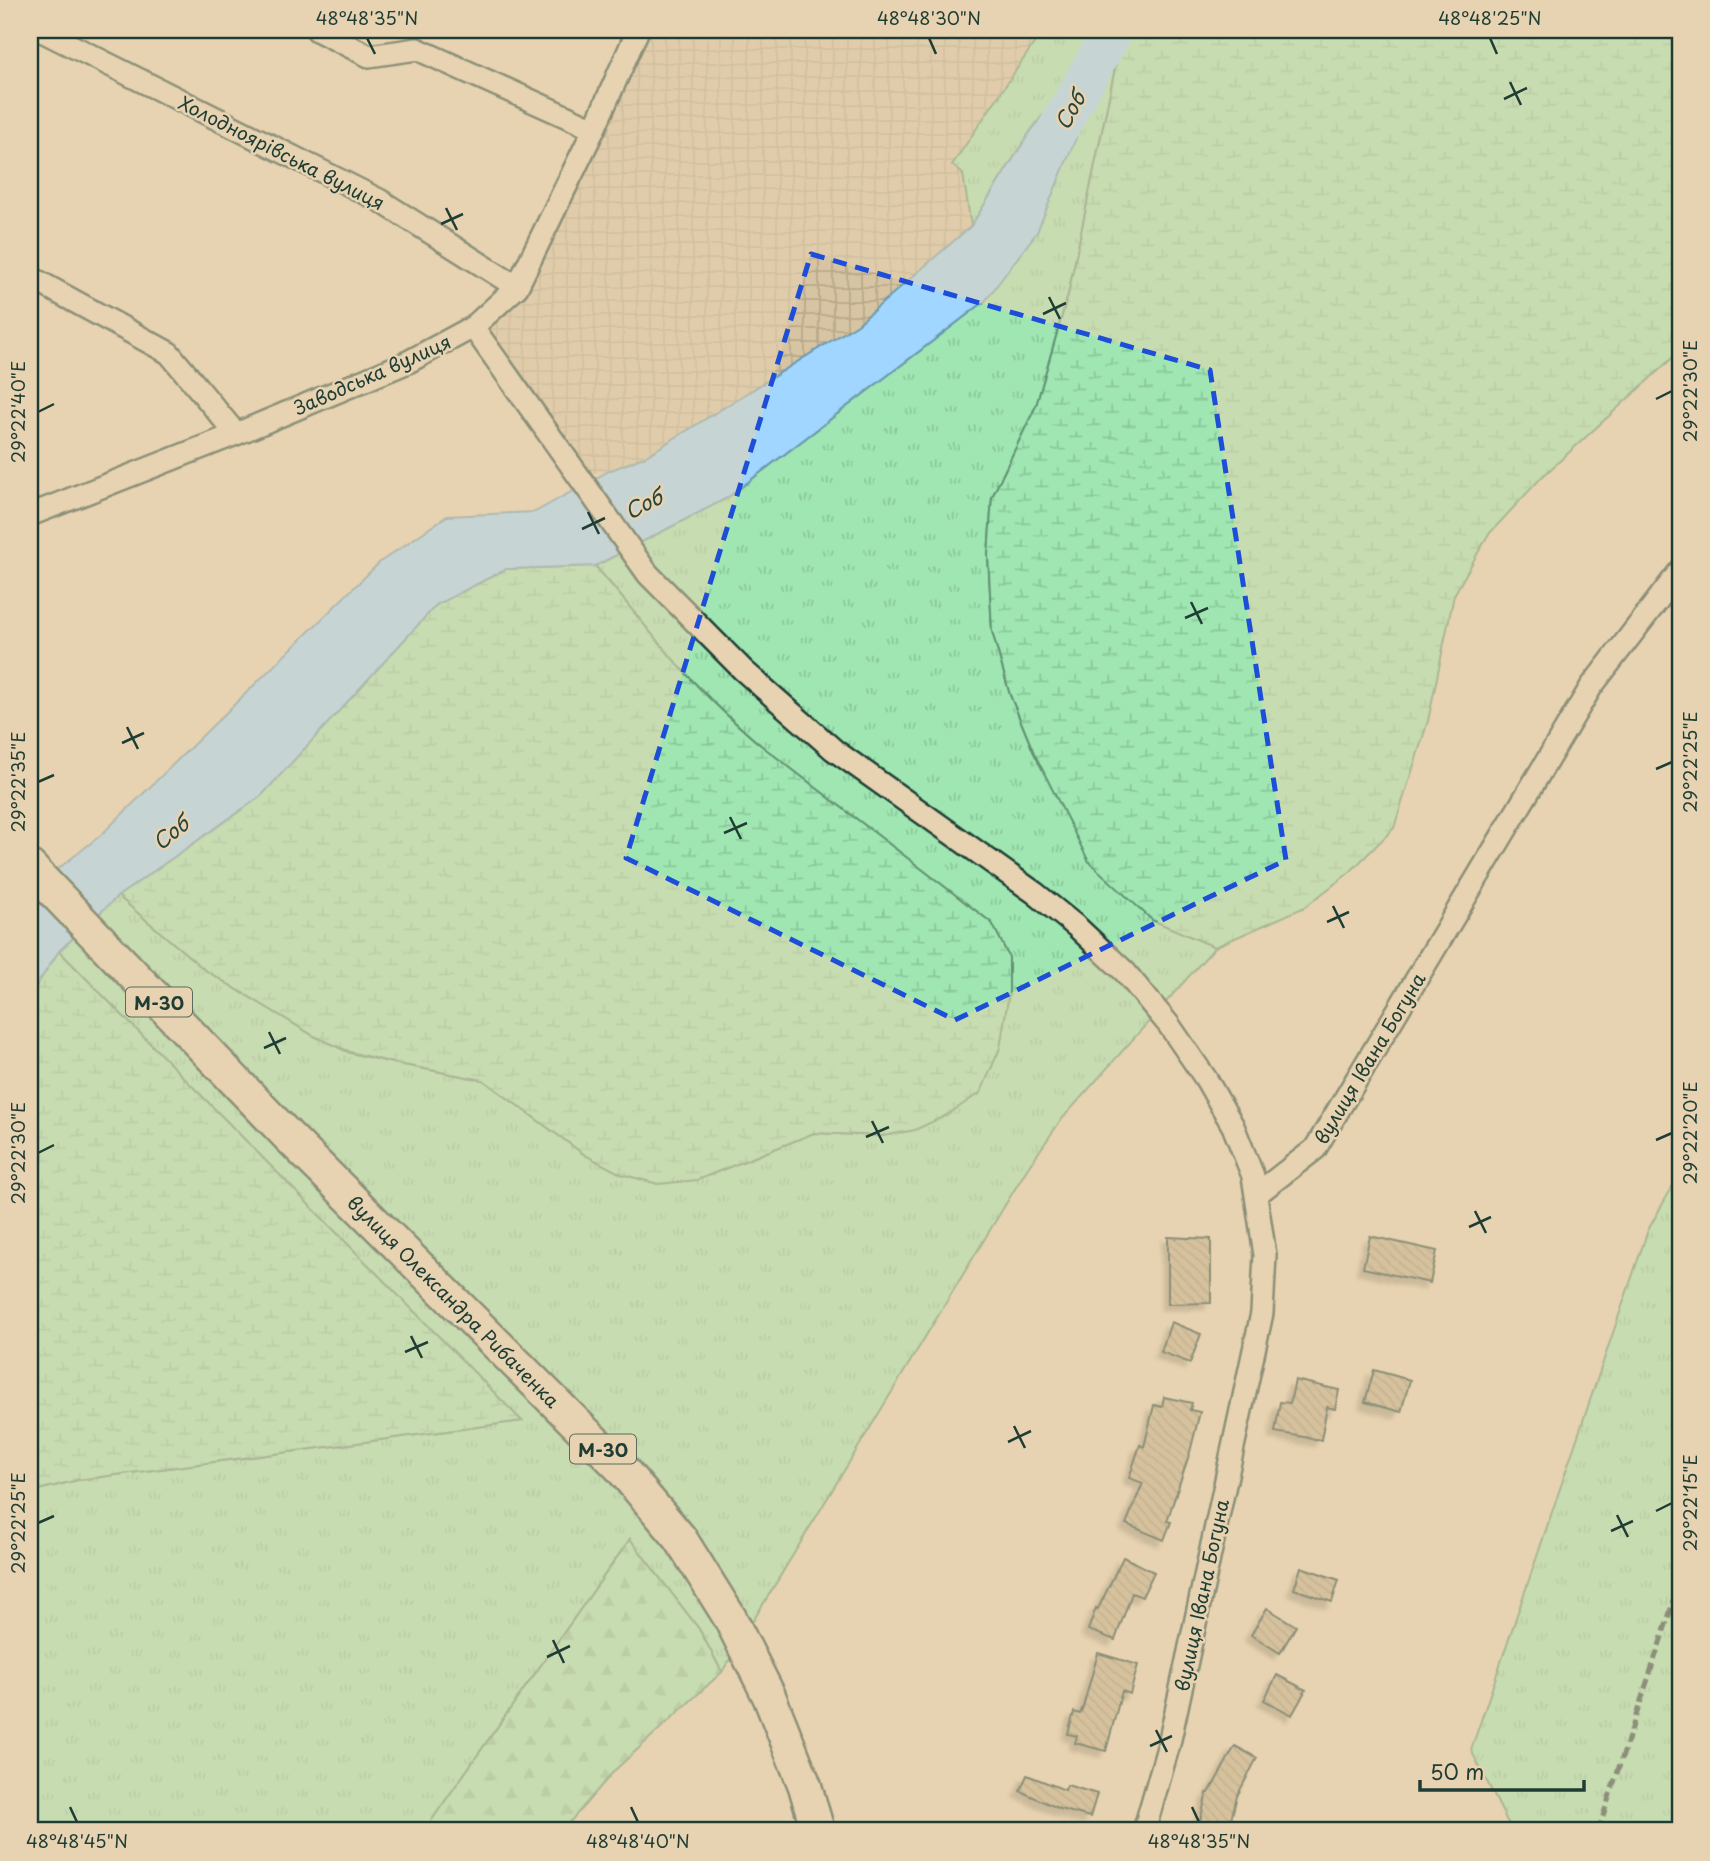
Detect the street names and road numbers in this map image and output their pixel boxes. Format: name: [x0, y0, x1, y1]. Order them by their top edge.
street label: Холодноярівська вулиця: [174, 88, 390, 216]
street label: Заводська вулиця: [289, 327, 455, 421]
street label: вулиця Івана Богуна: [1307, 967, 1432, 1149]
road number: М-30: [126, 987, 192, 1016]
street label: вулиця Олександра Рибаченка: [342, 1189, 567, 1414]
road number: М-30: [570, 1434, 636, 1464]
street label: вулиця Івана Богуна: [1167, 1496, 1235, 1694]

